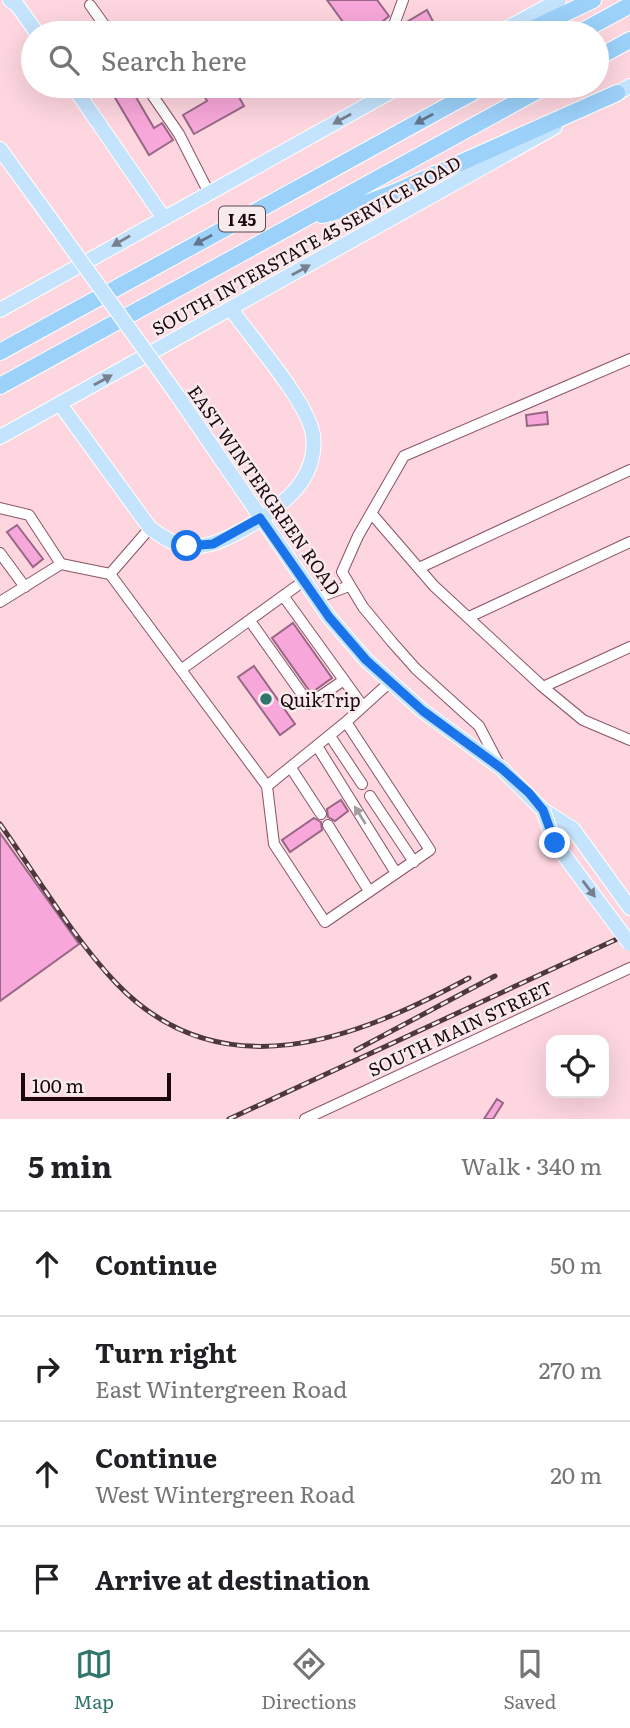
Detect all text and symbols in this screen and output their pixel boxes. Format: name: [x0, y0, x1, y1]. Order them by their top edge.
search box: [21, 21, 609, 98]
text: Search here: [101, 40, 247, 79]
icon: search: [45, 41, 83, 79]
one-way arrow: [332, 113, 351, 125]
one-way arrow: [414, 113, 434, 125]
street label: SOUTH INTERSTATE 45 SERVICE ROAD: [147, 148, 465, 342]
road number: I 45: [219, 206, 265, 232]
one-way arrow: [194, 234, 213, 246]
one-way arrow: [112, 235, 131, 247]
one-way arrow: [292, 264, 311, 276]
one-way arrow: [93, 375, 113, 386]
street label: EAST WINTERGREEN ROAD: [182, 379, 348, 601]
route start: [171, 530, 202, 561]
place label: QuikTrip: [280, 686, 361, 713]
marker: QuikTrip: [258, 691, 274, 707]
one-way arrow: [354, 806, 366, 825]
route end: [539, 827, 570, 858]
one-way arrow: [582, 880, 596, 898]
street label: SOUTH MAIN STREET: [363, 973, 557, 1083]
map controls: [546, 1035, 609, 1098]
button: locate: [546, 1035, 609, 1098]
scale bar: [21, 1070, 172, 1102]
text: 100 m: [32, 1071, 84, 1099]
text: 5 min: [28, 1143, 112, 1187]
text: Walk · 340 m: [461, 1148, 602, 1182]
text: Continue: [95, 1244, 217, 1283]
icon: ahead: [28, 1245, 66, 1283]
text: 50 m: [550, 1247, 602, 1281]
text: Turn right: [95, 1332, 237, 1371]
icon: right: [28, 1350, 66, 1388]
text: 270 m: [539, 1352, 602, 1386]
text: East Wintergreen Road: [95, 1371, 347, 1405]
text: Continue: [95, 1437, 217, 1476]
icon: ahead: [28, 1455, 66, 1493]
text: 20 m: [550, 1457, 602, 1491]
text: West Wintergreen Road: [95, 1476, 355, 1510]
text: Arrive at destination: [95, 1559, 370, 1598]
icon: arrive: [28, 1560, 66, 1598]
tab: Map: [74, 1645, 114, 1715]
tab: Directions: [261, 1645, 356, 1715]
tab: Saved: [503, 1645, 556, 1715]

